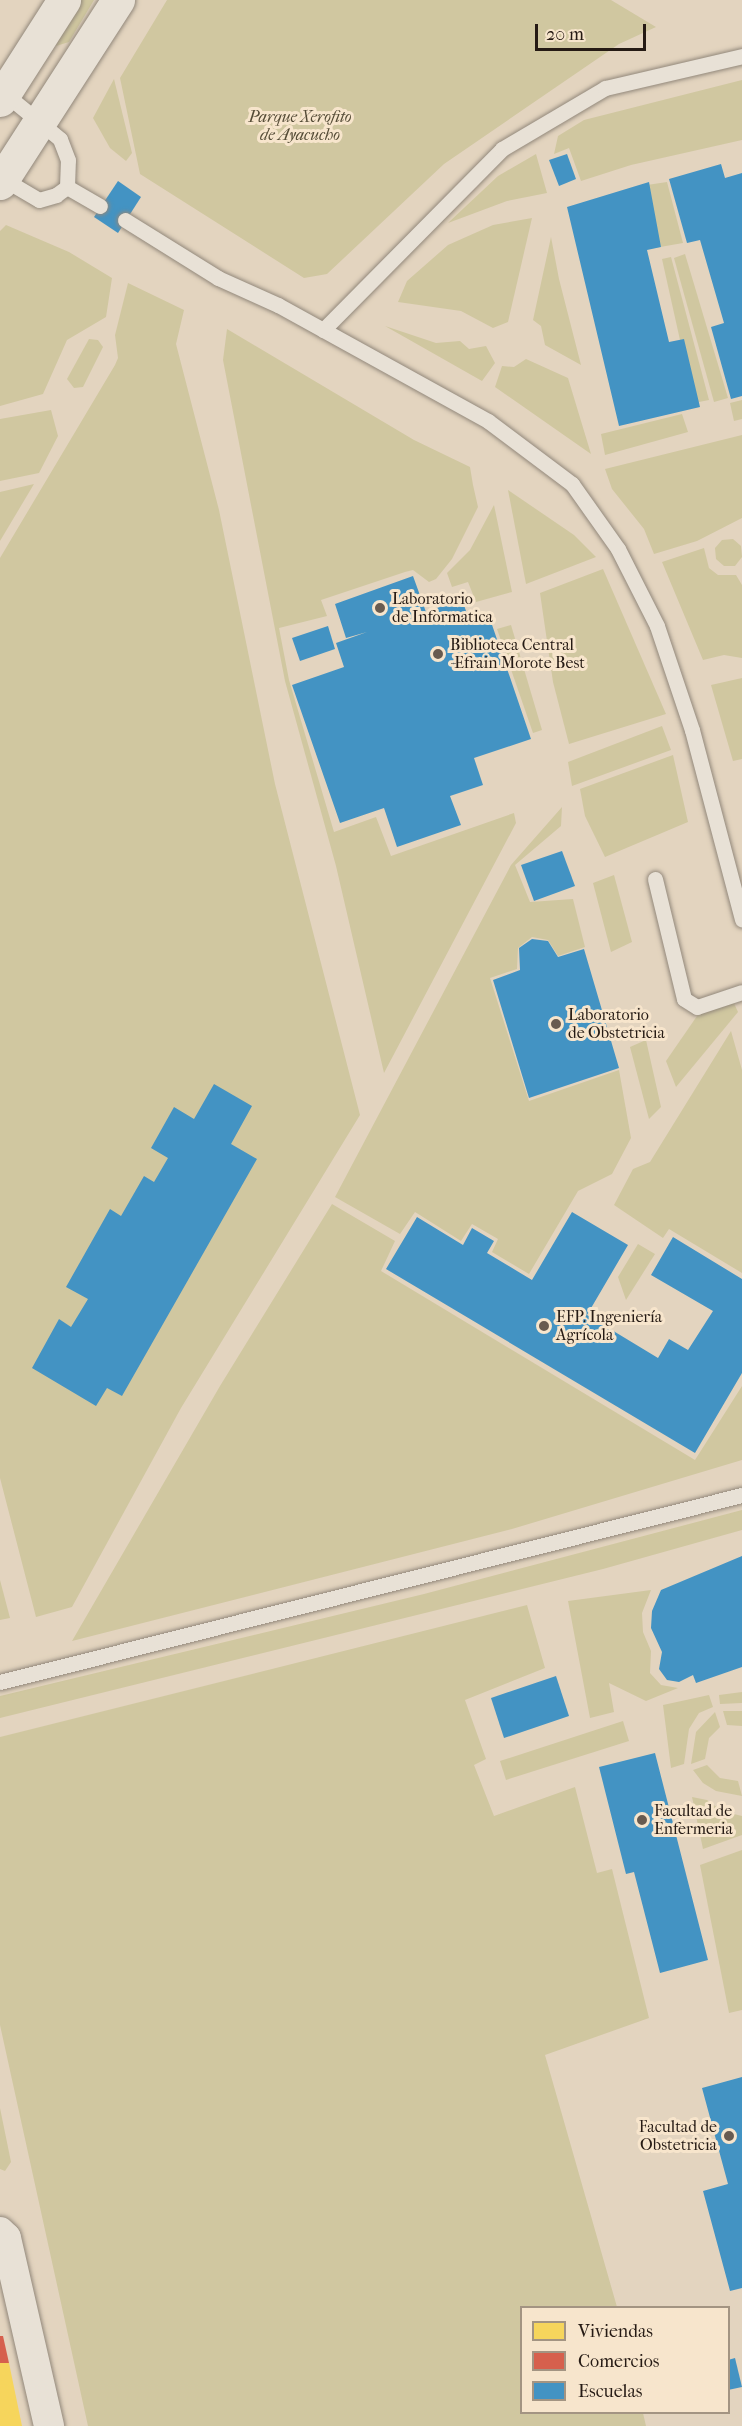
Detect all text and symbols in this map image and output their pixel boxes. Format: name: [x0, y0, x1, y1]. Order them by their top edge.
scale bar: [538, 12, 649, 50]
text: 20 m: [546, 24, 584, 45]
park label: Parque Xerofito de Ayacucho: [248, 107, 352, 145]
place label: Laboratorio de Informatica: [392, 589, 493, 627]
marker: Laboratorio de Informatica: [373, 601, 387, 615]
place label: Biblioteca Central -Efrain Morote Best: [450, 635, 585, 673]
marker: Biblioteca Central -Efrain Morote Best: [431, 647, 445, 661]
place label: Laboratorio de Obstetricia: [568, 1005, 665, 1043]
marker: Laboratorio de Obstetricia: [549, 1017, 563, 1031]
place label: EFP. Ingeniería Agrícola: [556, 1307, 662, 1345]
marker: EFP. Ingeniería Agrícola: [537, 1319, 551, 1333]
place label: Facultad de Enfermeria: [654, 1801, 733, 1839]
marker: Facultad de Enfermeria: [635, 1813, 649, 1827]
place label: Facultad de Obstetricia: [639, 2117, 717, 2155]
marker: Facultad de Obstetricia: [722, 2129, 736, 2143]
legend: [520, 2306, 730, 2414]
text: Viviendas: [578, 2321, 653, 2342]
text: Comercios: [578, 2351, 659, 2372]
text: Escuelas: [578, 2381, 642, 2402]

